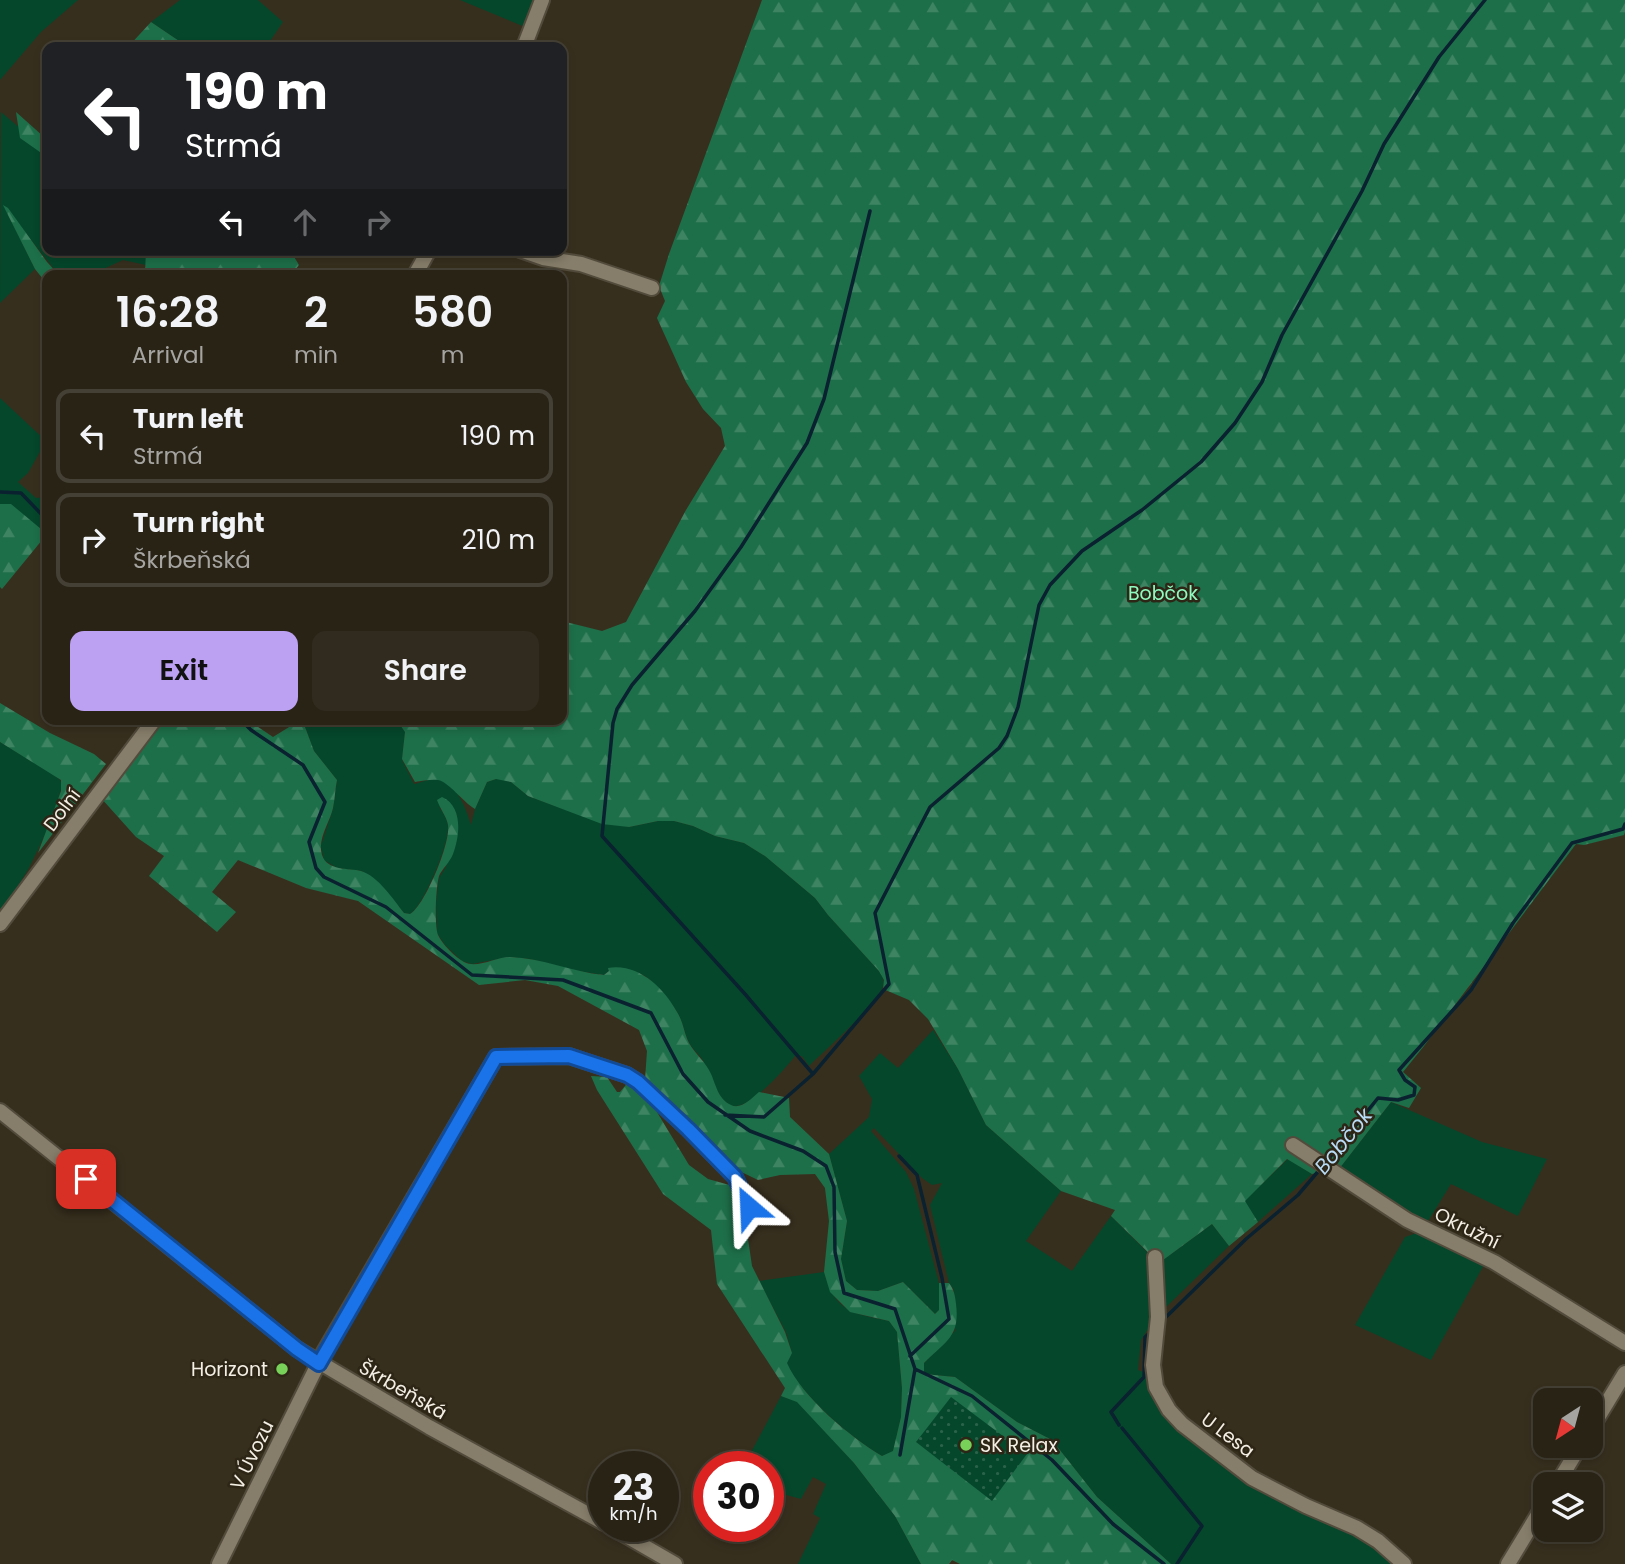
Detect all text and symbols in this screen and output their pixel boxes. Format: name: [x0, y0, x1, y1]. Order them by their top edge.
text: 190 m: [185, 58, 328, 126]
icon: left: [70, 70, 161, 161]
text: Strmá: [185, 123, 282, 168]
icon: left: [213, 203, 251, 241]
icon: ahead: [286, 203, 324, 241]
icon: right: [359, 203, 397, 241]
text: 16:28: [116, 283, 220, 342]
text: 2: [304, 283, 328, 342]
text: 580: [412, 283, 493, 342]
text: Arrival: [132, 339, 204, 371]
text: min: [294, 339, 338, 371]
text: m: [441, 339, 464, 371]
text: Turn left: [133, 401, 244, 437]
icon: left: [74, 417, 112, 455]
text: 190 m: [460, 418, 535, 454]
text: Strmá: [133, 440, 203, 472]
text: Turn right: [133, 505, 265, 541]
icon: right: [74, 521, 112, 559]
text: 210 m: [462, 522, 535, 558]
text: Škrbeňská: [133, 544, 251, 576]
park label: Bobčok: [1128, 580, 1198, 607]
button: Exit: [70, 631, 298, 711]
button: Share: [312, 631, 539, 711]
street label: Dolní: [37, 783, 87, 837]
water label: Bobčok: [1307, 1101, 1379, 1180]
pin: [56, 1149, 116, 1209]
icon: arrive: [67, 1160, 105, 1198]
position arrow: [712, 1170, 786, 1244]
street label: Okružní: [1430, 1201, 1504, 1255]
street label: Škrbeňská: [354, 1354, 452, 1426]
place label: Horizont: [191, 1356, 268, 1383]
marker: Horizont: [274, 1361, 290, 1377]
north arrow: [1533, 1388, 1603, 1458]
map controls: [1533, 1388, 1603, 1542]
street label: U Lesa: [1196, 1406, 1260, 1464]
street label: V Úvozu: [224, 1416, 280, 1494]
place label: SK Relax: [980, 1432, 1058, 1459]
marker: SK Relax: [958, 1437, 974, 1453]
speed limit sign: 30: [693, 1451, 784, 1542]
text: 23: [613, 1463, 654, 1512]
button: layers: [1533, 1472, 1603, 1542]
text: km/h: [610, 1501, 657, 1526]

